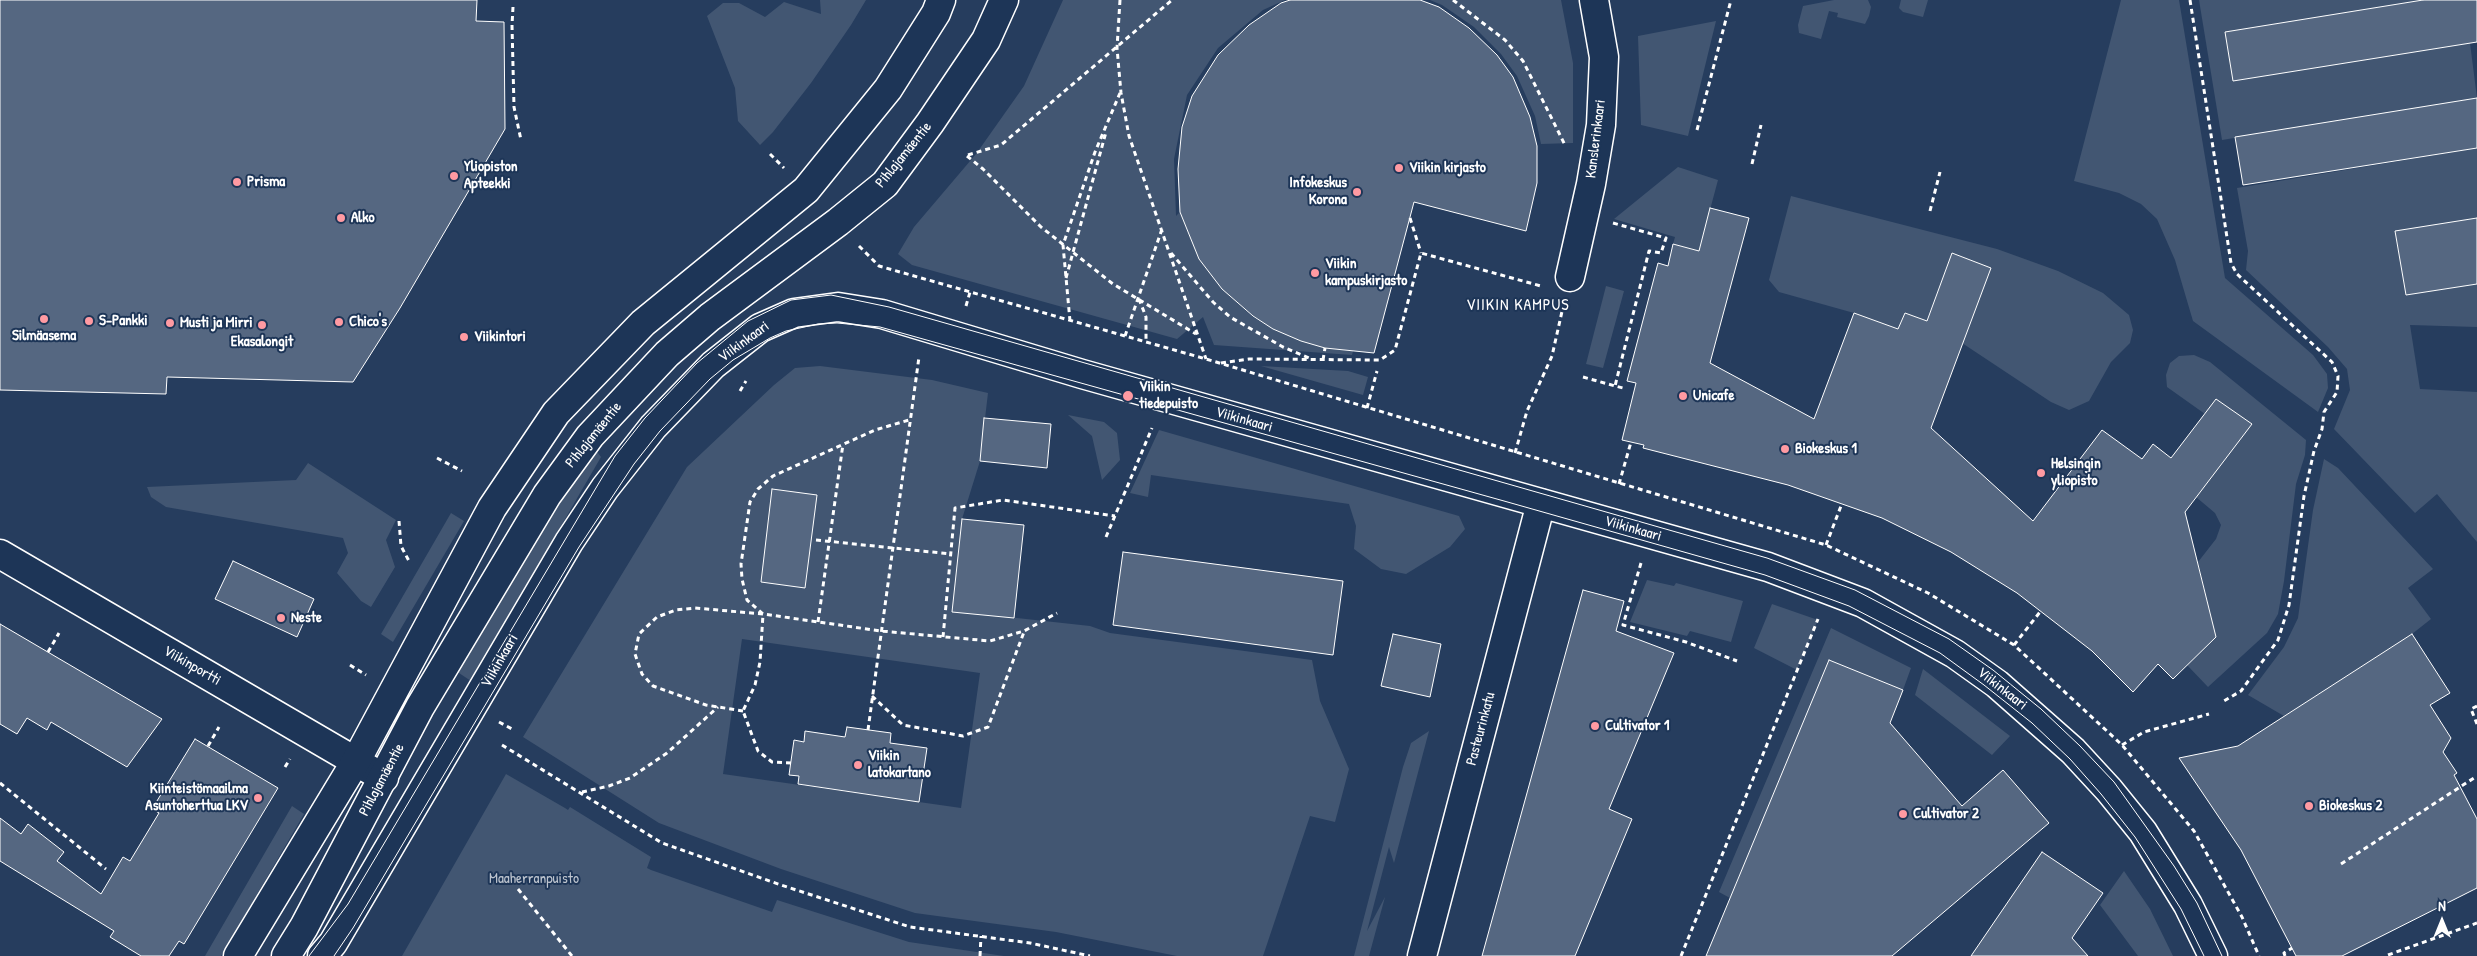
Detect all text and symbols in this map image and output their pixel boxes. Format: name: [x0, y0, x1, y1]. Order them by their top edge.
street label: Kanslerinkaari: [1582, 99, 1610, 179]
street label: Pihlajamäentie: [872, 118, 936, 192]
place label: Yliopiston Apteekki: [464, 158, 518, 193]
place label: Viikin kirjasto: [1409, 159, 1486, 177]
marker: Viikin kirjasto: [1393, 162, 1405, 174]
marker: Yliopiston Apteekki: [448, 170, 460, 182]
place label: Prisma: [247, 173, 285, 191]
place label: Infokeskus Korona: [1289, 174, 1347, 209]
marker: Prisma: [231, 176, 243, 188]
marker: Infokeskus Korona: [1351, 186, 1363, 198]
place label: Alko: [351, 209, 375, 227]
marker: Alko: [335, 212, 347, 224]
place label: Viikin kampuskirjasto: [1325, 255, 1407, 290]
marker: Viikin kampuskirjasto: [1309, 267, 1321, 279]
district label: VIIKIN KAMPUS: [1465, 296, 1571, 316]
place label: S-Pankki: [99, 312, 148, 330]
marker: Silmäasema: [38, 313, 50, 325]
place label: Chico's: [349, 313, 387, 331]
place label: Musti ja Mirri: [180, 314, 253, 332]
marker: S-Pankki: [83, 315, 95, 327]
marker: Chico's: [333, 316, 345, 328]
marker: Musti ja Mirri: [164, 317, 176, 329]
street label: Viikinkaari: [715, 317, 773, 367]
marker: Ekasalongit: [256, 319, 268, 331]
place label: Silmäasema: [12, 327, 76, 345]
place label: Viikintori: [474, 328, 526, 346]
marker: Viikintori: [458, 331, 470, 343]
place label: Ekasalongit: [231, 333, 293, 351]
place label: Viikin tiedepuisto: [1139, 378, 1198, 413]
place label: Unicafe: [1693, 387, 1734, 405]
marker: Viikin tiedepuisto: [1121, 389, 1135, 403]
marker: Unicafe: [1677, 390, 1689, 402]
street label: Pihlajamäentie: [562, 398, 626, 472]
street label: Viikinkaari: [1213, 403, 1275, 437]
place label: Biokeskus 1: [1795, 440, 1857, 458]
marker: Biokeskus 1: [1779, 443, 1791, 455]
place label: Helsingin yliopisto: [2051, 455, 2101, 490]
marker: Helsingin yliopisto: [2035, 467, 2047, 479]
street label: Viikinkaari: [1602, 512, 1664, 546]
place label: Neste: [291, 609, 322, 627]
marker: Neste: [275, 612, 287, 624]
street label: Viikinkaari: [478, 631, 522, 691]
street label: Viikinportti: [160, 642, 224, 690]
street label: Viikinkaari: [1973, 664, 2031, 714]
street label: Pasteurinkatu: [1463, 690, 1499, 768]
place label: Cultivator 1: [1605, 717, 1669, 735]
marker: Cultivator 1: [1589, 720, 1601, 732]
street label: Pihlajamäentie: [355, 741, 409, 819]
place label: Viikin latokartano: [868, 747, 931, 782]
marker: Viikin latokartano: [852, 759, 864, 771]
place label: Kiinteistömaailma Asuntoherttua LKV: [145, 780, 248, 815]
marker: Kiinteistömaailma Asuntoherttua LKV: [252, 792, 264, 804]
place label: Biokeskus 2: [2319, 797, 2382, 815]
marker: Biokeskus 2: [2303, 800, 2315, 812]
place label: Cultivator 2: [1913, 805, 1979, 823]
marker: Cultivator 2: [1897, 808, 1909, 820]
park label: Maaherranpuisto: [489, 870, 579, 888]
north arrow: [2417, 896, 2467, 946]
text: N: [2438, 896, 2446, 915]

